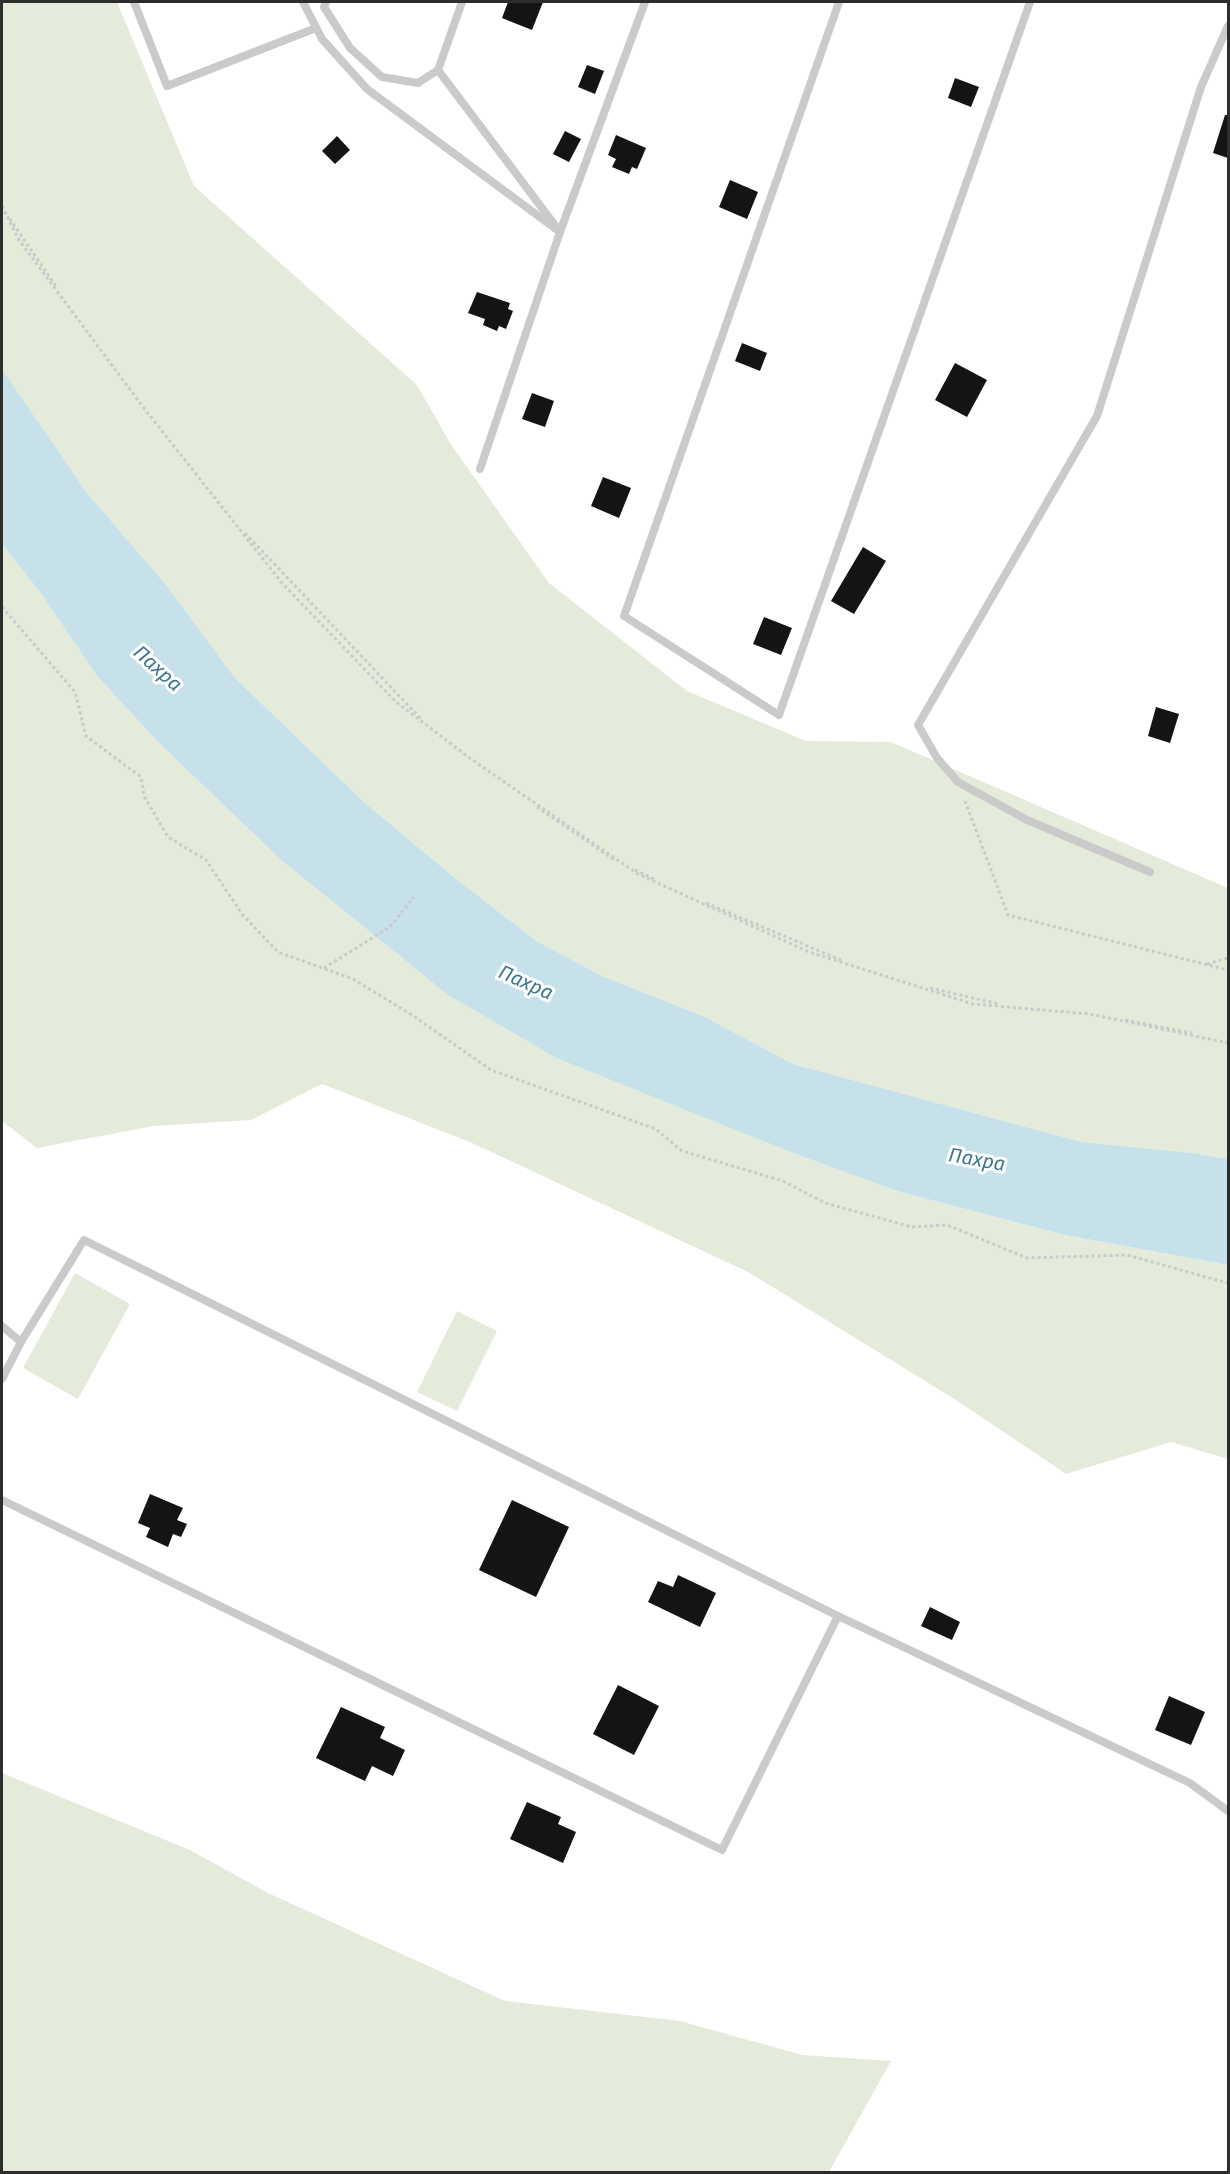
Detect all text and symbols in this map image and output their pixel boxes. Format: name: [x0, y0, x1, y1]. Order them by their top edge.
water label: Пахра: [129, 640, 187, 696]
water label: Пахра: [495, 959, 557, 1005]
water label: Пахра: [947, 1142, 1007, 1176]

